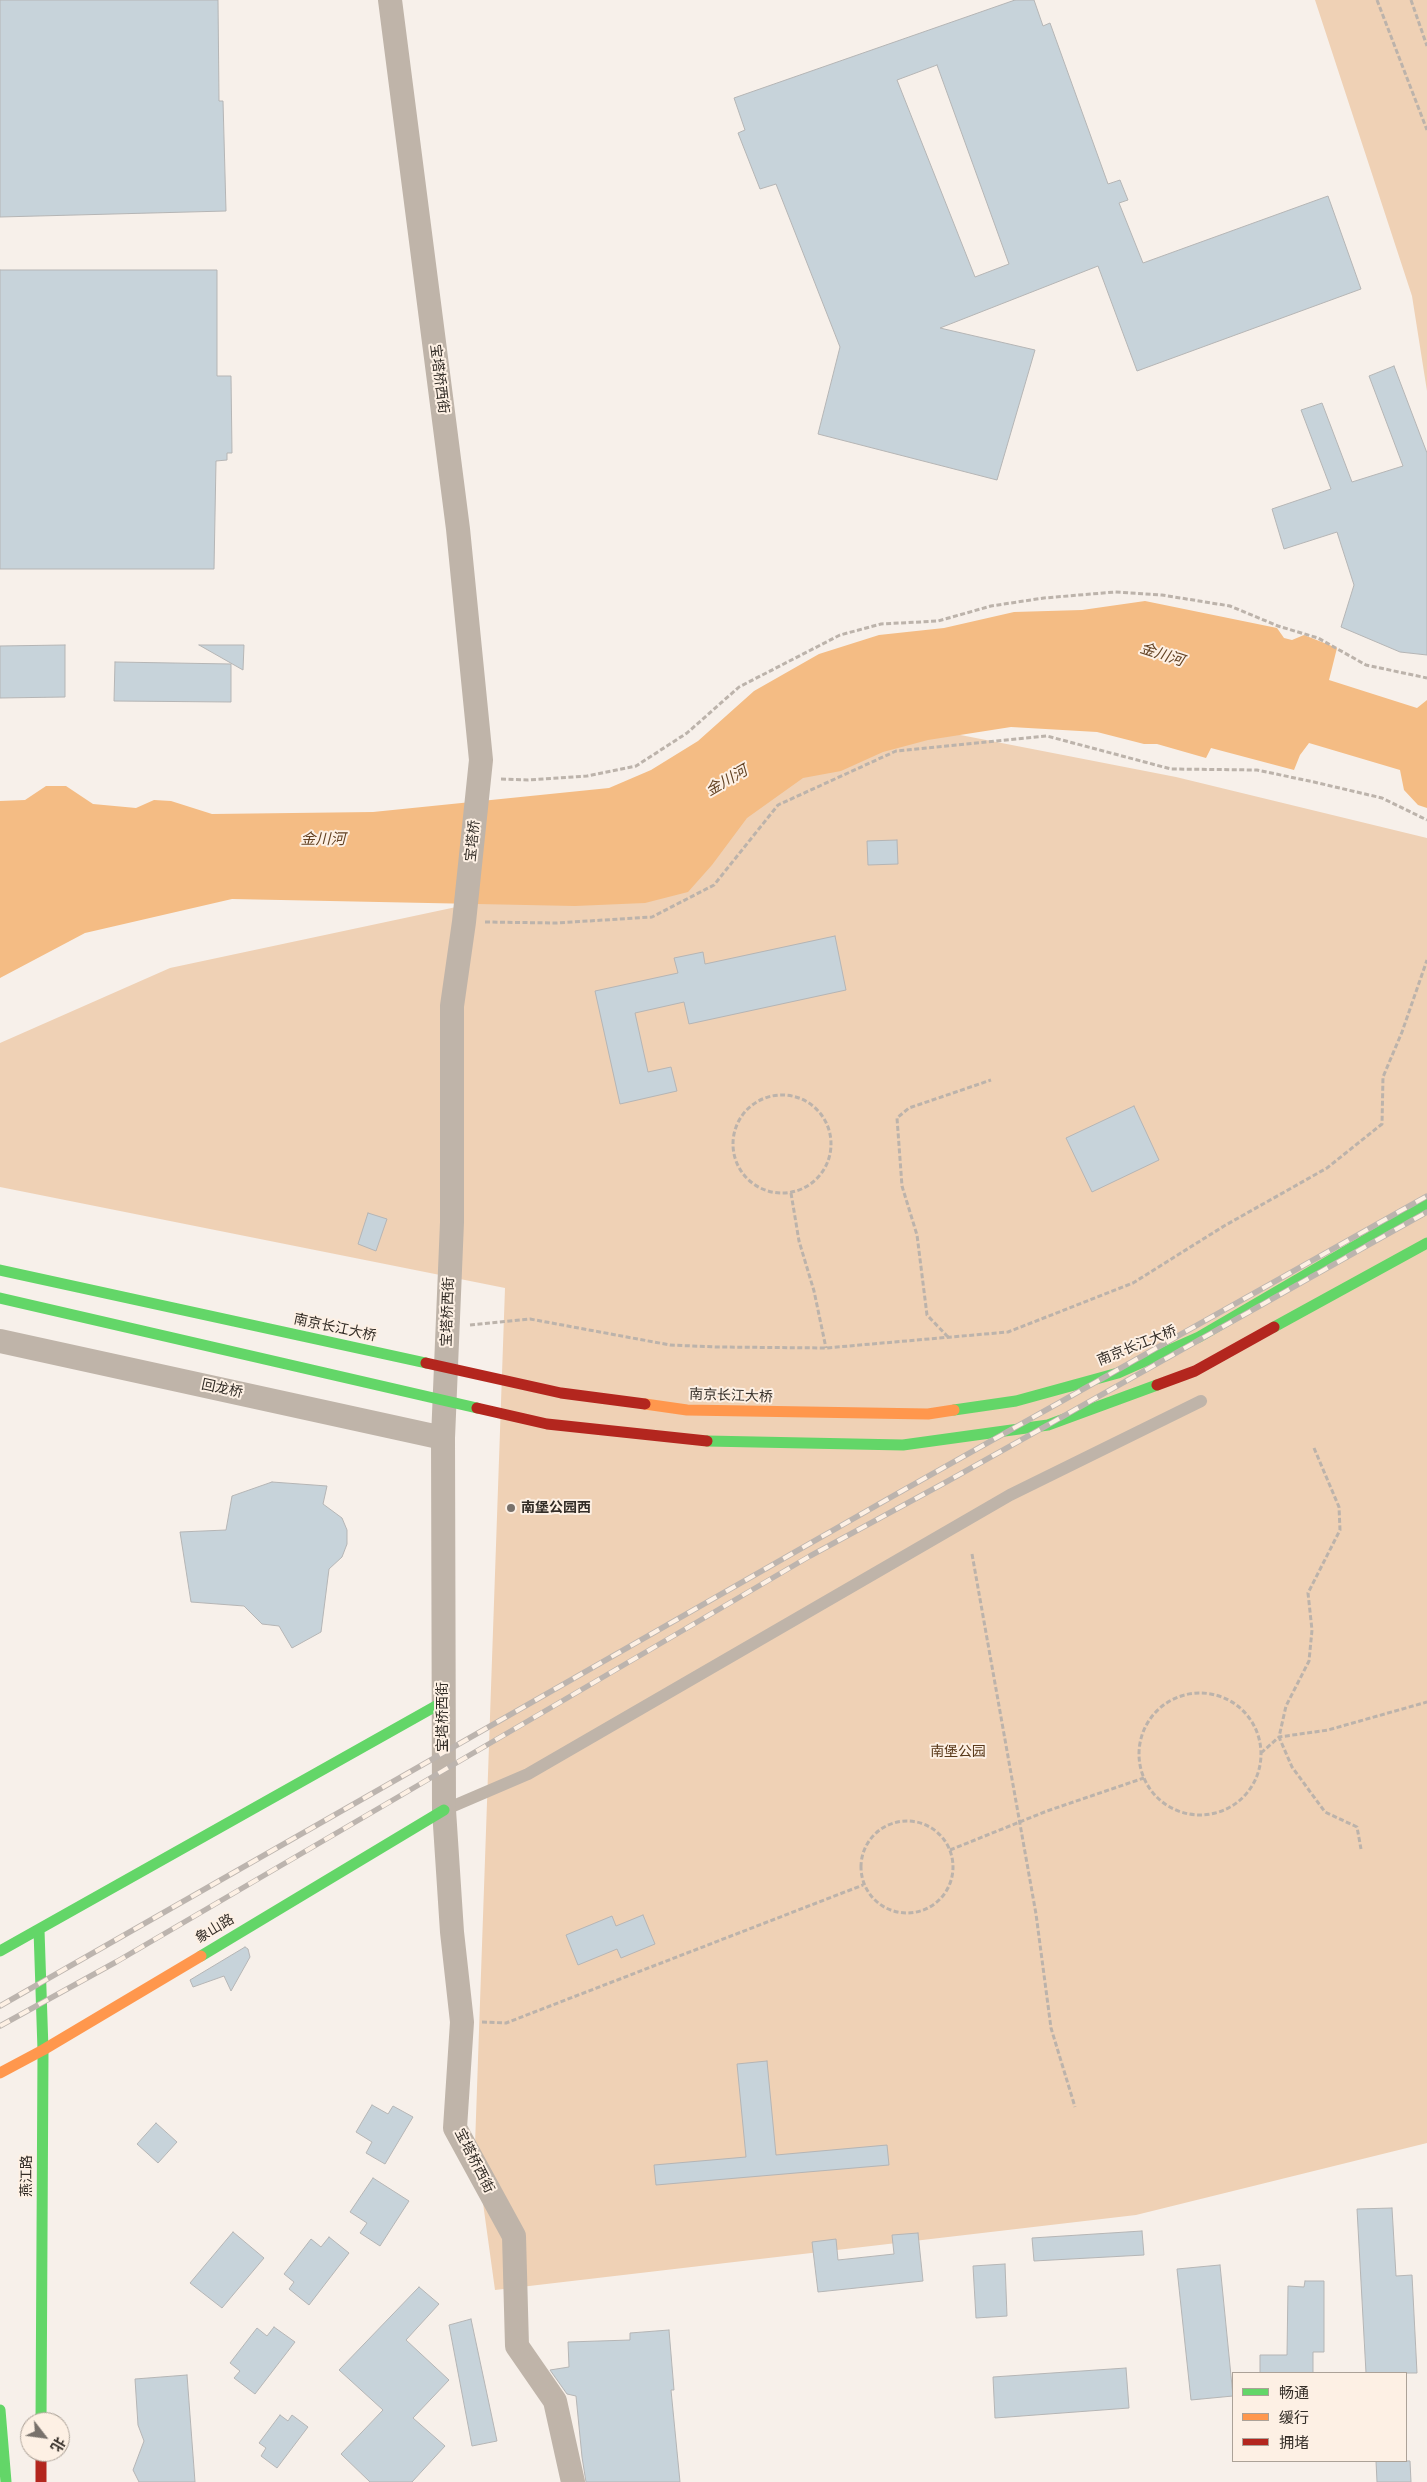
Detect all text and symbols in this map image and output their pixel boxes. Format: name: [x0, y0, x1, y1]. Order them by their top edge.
street label: 宝塔桥西街: [426, 343, 452, 415]
water label: 金川河: [1138, 639, 1186, 671]
water label: 金川河: [703, 762, 751, 800]
street label: 宝塔桥: [462, 819, 484, 863]
water label: 金川河: [301, 831, 345, 849]
street label: 宝塔桥西街: [438, 1277, 458, 1347]
street label: 南京长江大桥: [292, 1311, 378, 1345]
street label: 南京长江大桥: [1095, 1322, 1179, 1370]
street label: 回龙桥: [200, 1376, 244, 1402]
street label: 南京长江大桥: [689, 1386, 773, 1406]
place label: 南堡公园西: [521, 1500, 591, 1516]
marker: 南堡公园西: [505, 1502, 517, 1514]
street label: 宝塔桥西街: [435, 1682, 451, 1752]
park label: 南堡公园: [930, 1744, 986, 1760]
street label: 象山路: [193, 1911, 237, 1947]
street label: 宝塔桥西街: [451, 2126, 497, 2196]
street label: 燕江路: [19, 2155, 35, 2197]
legend: [1232, 2372, 1407, 2462]
text: 畅通: [1279, 2384, 1309, 2402]
text: 缓行: [1279, 2409, 1309, 2427]
north arrow: [20, 2412, 70, 2462]
text: 北: [47, 2434, 68, 2455]
text: 拥堵: [1279, 2434, 1309, 2452]

